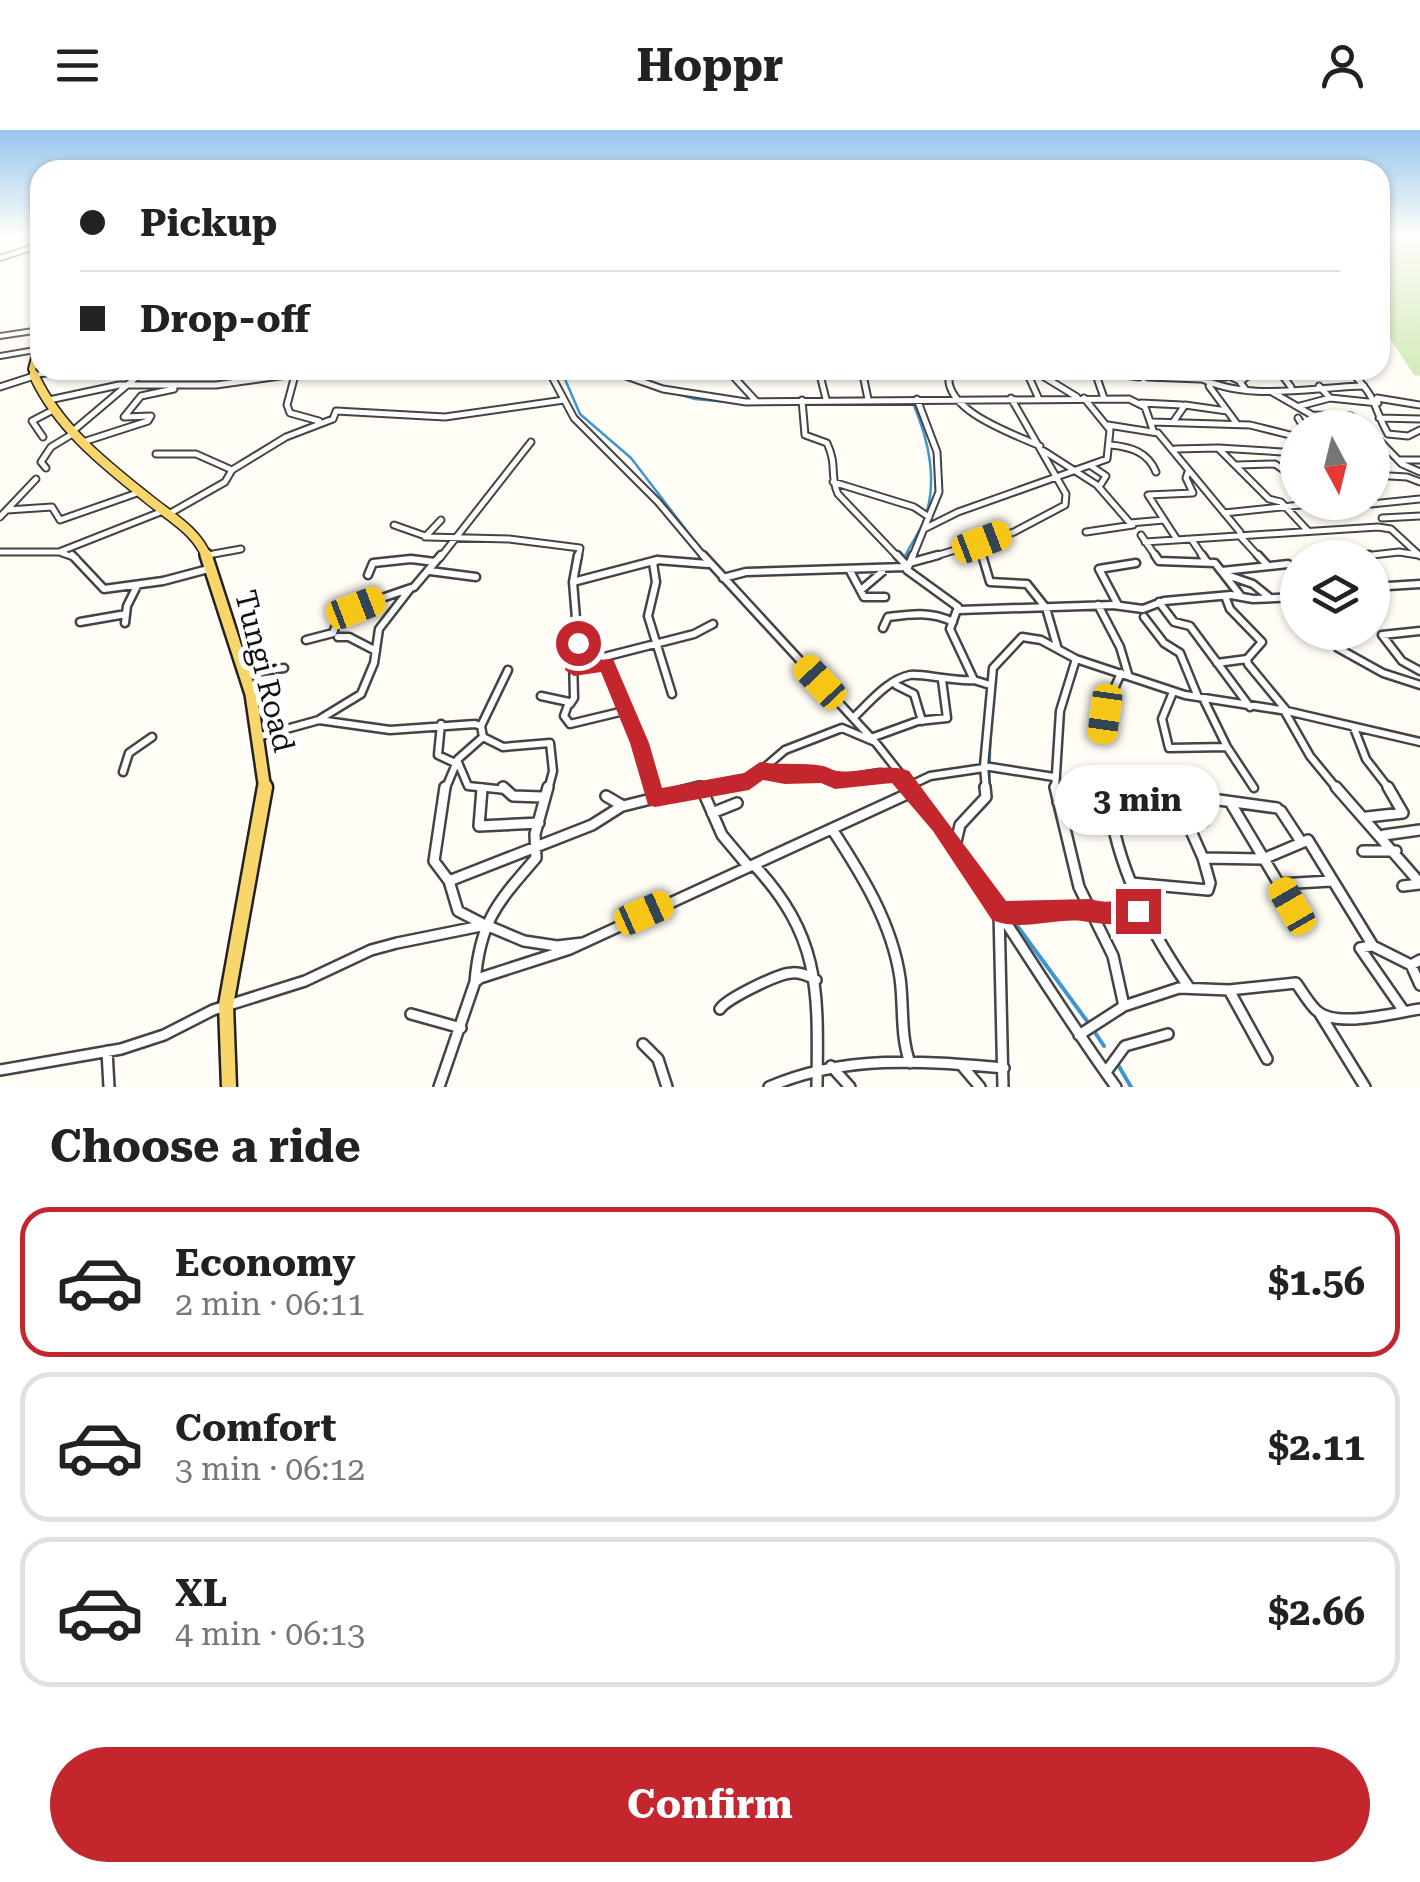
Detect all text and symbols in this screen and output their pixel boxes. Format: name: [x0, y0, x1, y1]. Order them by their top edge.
icon: menu: [50, 38, 105, 93]
icon: person: [1315, 38, 1370, 93]
text: Hoppr: [637, 39, 783, 92]
text: Pickup: [140, 201, 277, 245]
text: Drop-off: [140, 297, 310, 341]
north arrow: [1280, 410, 1390, 520]
map controls: [1280, 410, 1390, 650]
car: [949, 517, 1015, 567]
button: layers: [1280, 540, 1390, 650]
car: [323, 583, 389, 633]
street label: Tungi Road: [228, 586, 302, 756]
route start: [556, 621, 601, 666]
car: [789, 650, 851, 714]
car: [1086, 682, 1124, 746]
callout: 3 min: [1056, 766, 1220, 836]
text: 3 min: [1093, 781, 1182, 819]
car: [1264, 873, 1320, 939]
car: [610, 887, 678, 939]
route end: [1116, 889, 1161, 934]
text: Choose a ride: [50, 1120, 361, 1173]
icon: car: [55, 1237, 145, 1327]
text: Economy: [175, 1241, 355, 1285]
text: $1.56: [1268, 1260, 1365, 1304]
text: 2 min · 06:11: [175, 1285, 365, 1323]
icon: car: [55, 1402, 145, 1492]
text: Comfort: [175, 1406, 336, 1450]
text: $2.11: [1268, 1425, 1365, 1469]
text: 3 min · 06:12: [175, 1450, 365, 1488]
icon: car: [55, 1567, 145, 1657]
text: XL: [175, 1571, 227, 1615]
text: $2.66: [1268, 1590, 1365, 1634]
text: 4 min · 06:13: [175, 1615, 365, 1653]
button: Confirm: [50, 1747, 1370, 1862]

